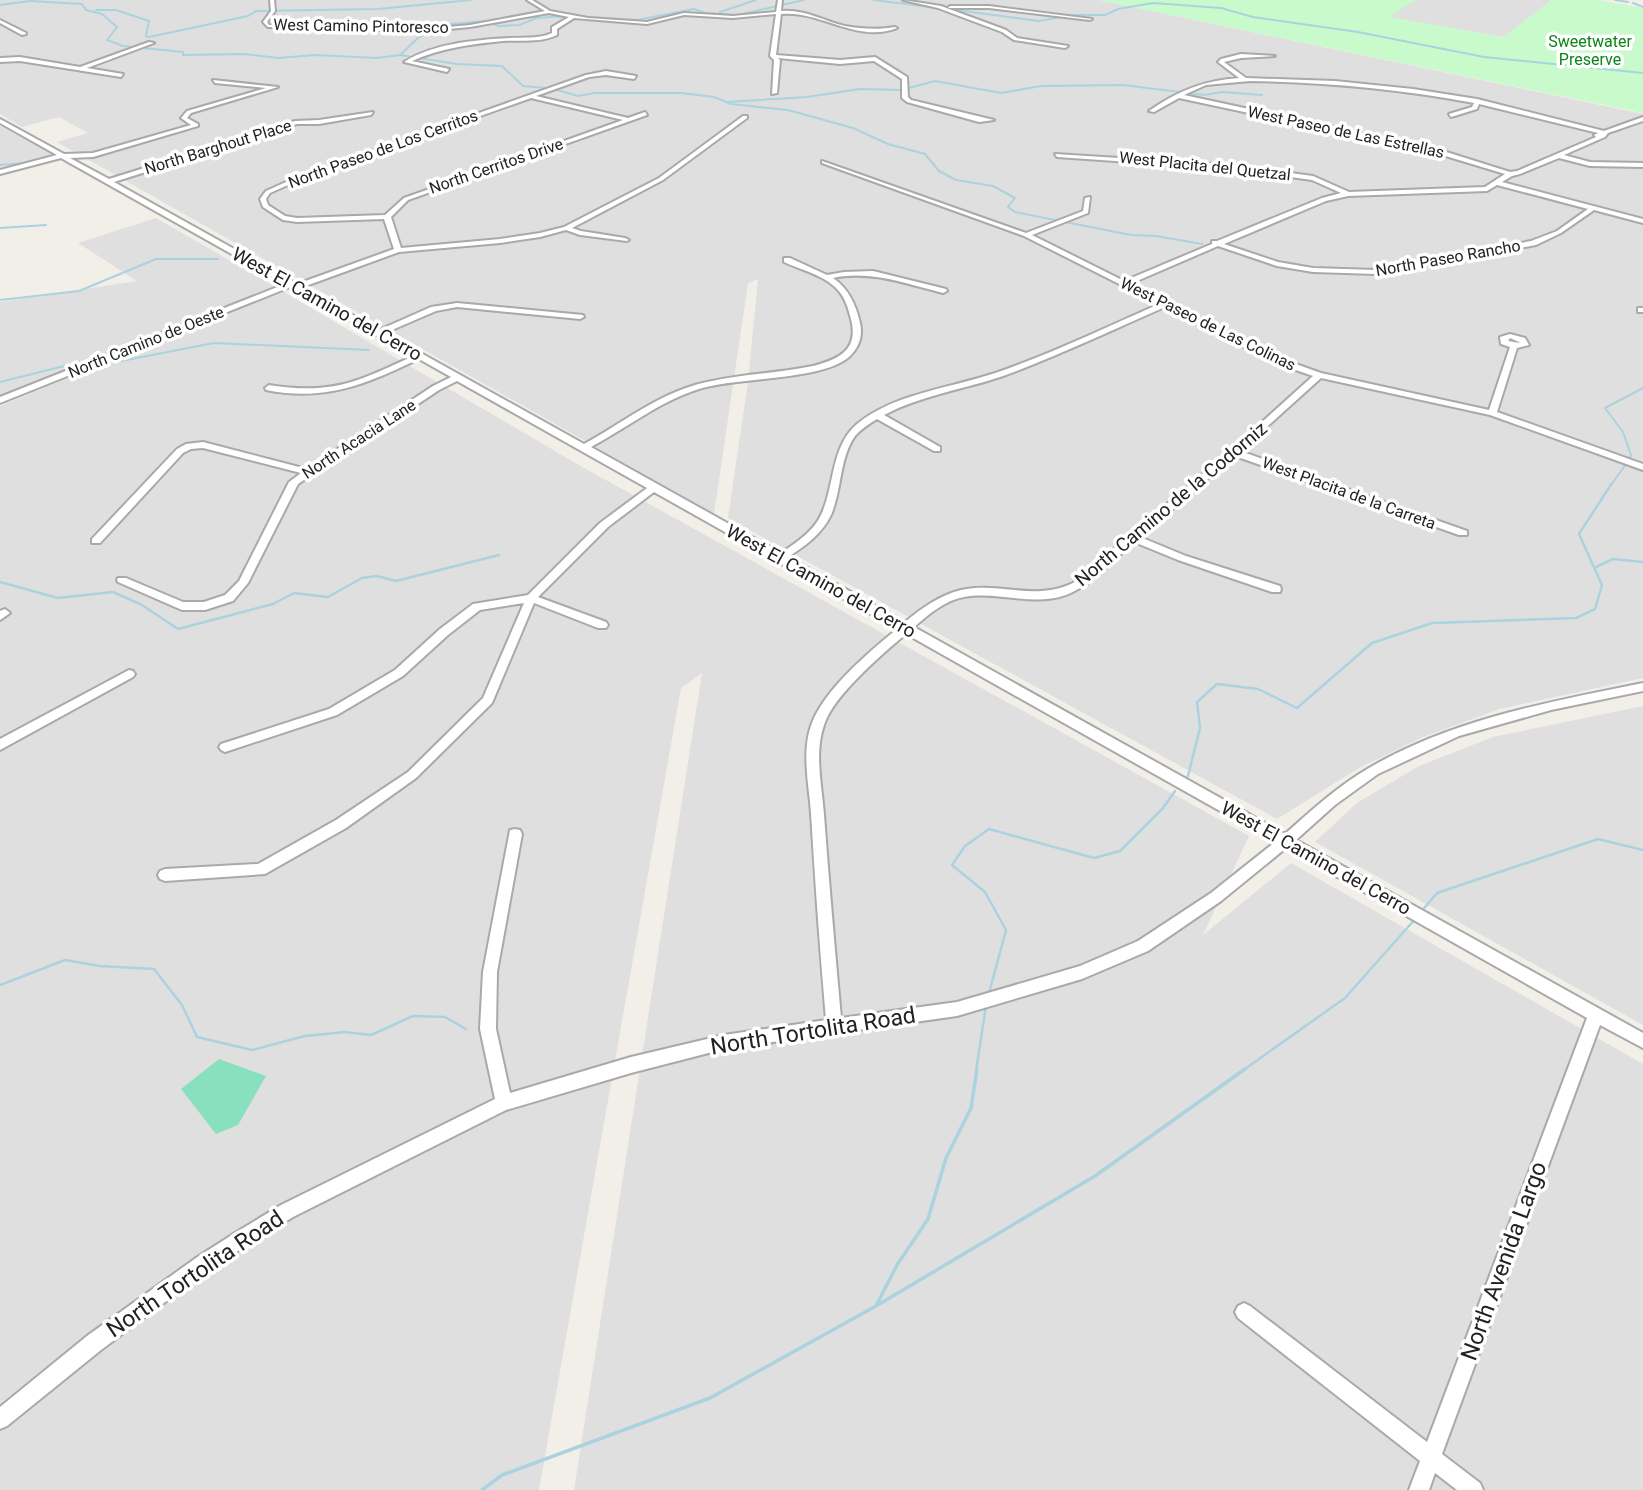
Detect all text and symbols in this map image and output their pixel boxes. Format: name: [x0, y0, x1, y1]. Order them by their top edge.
street label: West Camino Pintoresco: [273, 15, 449, 37]
park label: Sweetwater Preserve: [1548, 32, 1632, 69]
street label: West Paseo de Las Estrellas: [1246, 102, 1446, 162]
street label: North Paseo de Los Cerritos: [286, 106, 480, 192]
street label: North Barghout Place: [142, 116, 294, 178]
street label: North Cerritos Drive: [427, 134, 565, 198]
street label: West Placita del Quetzal: [1118, 148, 1292, 184]
street label: North Paseo Rancho: [1374, 236, 1522, 280]
street label: West El Camino del Cerro: [228, 242, 426, 366]
street label: West Paseo de Las Colinas: [1117, 273, 1299, 375]
street label: North Camino de Oeste: [65, 302, 227, 382]
street label: North Acacia Lane: [299, 395, 419, 483]
street label: North Camino de la Codorniz: [1070, 417, 1272, 591]
street label: West Placita de la Carreta: [1260, 453, 1438, 533]
street label: West El Camino del Cerro: [722, 519, 920, 643]
street label: West El Camino del Cerro: [1217, 796, 1415, 920]
street label: North Tortolita Road: [708, 1001, 918, 1061]
street label: North Avenida Largo: [1456, 1158, 1552, 1364]
street label: North Tortolita Road: [101, 1205, 289, 1343]

